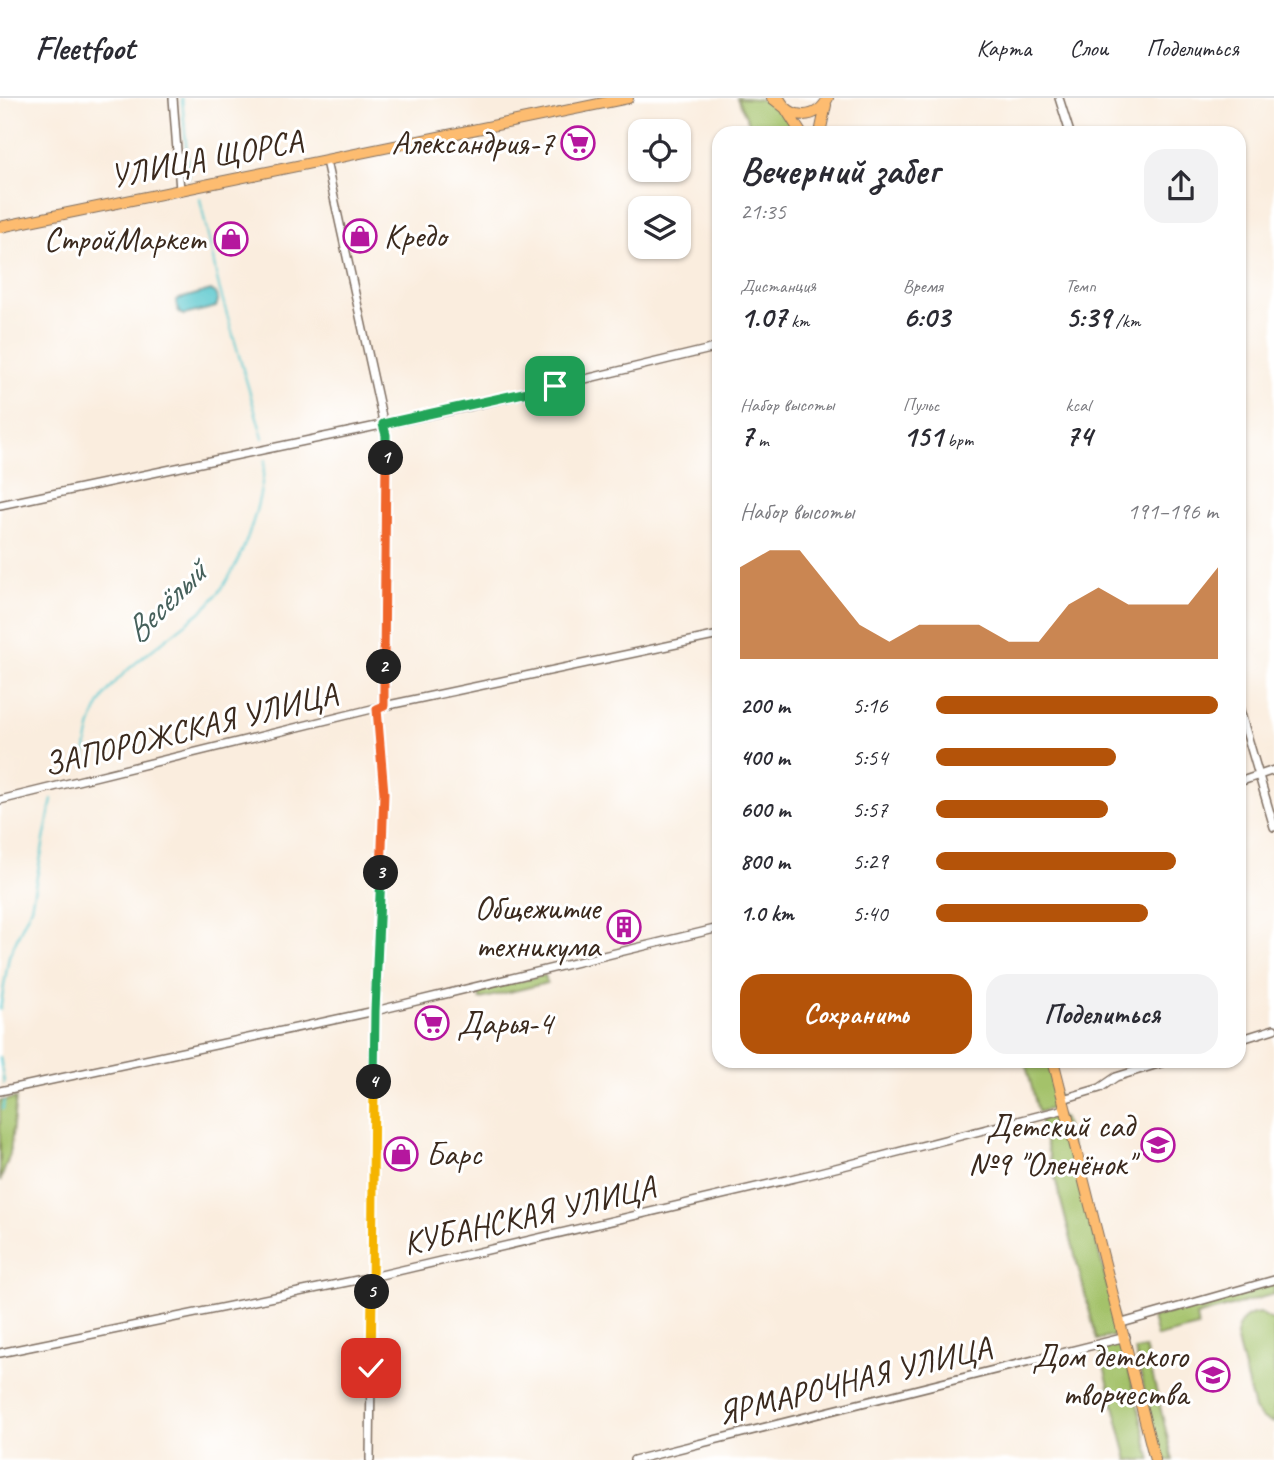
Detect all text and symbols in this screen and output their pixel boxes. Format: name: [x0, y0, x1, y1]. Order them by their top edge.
text: Fleetfoot: [35, 27, 135, 69]
text: Карта: [977, 33, 1031, 63]
text: Слои: [1069, 33, 1108, 63]
text: Поделиться: [1146, 33, 1239, 63]
street label: УЛИЦА ЩОРСА: [106, 119, 307, 197]
map controls: [628, 119, 691, 259]
button: locate: [628, 119, 691, 182]
place label: Александрия-7: [392, 122, 556, 164]
supermarket icon: Александрия-7: [559, 124, 597, 162]
text: Вечерний забег: [740, 147, 939, 194]
button: share: [1144, 149, 1218, 223]
button: layers: [628, 196, 691, 259]
text: 21:35: [740, 197, 786, 226]
place label: Кредо: [384, 215, 449, 257]
shop icon: Кредо: [341, 217, 379, 255]
place label: СтройМаркет: [44, 218, 208, 260]
shop icon: СтройМаркет: [212, 220, 250, 258]
text: Дистанция: [740, 274, 816, 298]
text: Время: [903, 274, 943, 298]
text: Темп: [1065, 274, 1096, 298]
text: 1.07: [740, 298, 786, 336]
text: 6:03: [903, 298, 950, 336]
text: 5:39: [1065, 298, 1111, 336]
text: km: [786, 309, 810, 333]
text: /km: [1111, 309, 1140, 333]
pin: [525, 356, 585, 416]
icon: arrive: [536, 367, 574, 405]
text: Набор высоты: [740, 393, 834, 417]
text: Пульс: [903, 393, 939, 417]
text: kcal: [1065, 393, 1090, 417]
text: 7: [740, 417, 753, 455]
text: 151: [903, 417, 943, 455]
text: 74: [1065, 417, 1092, 455]
text: m: [753, 428, 769, 452]
text: bpm: [943, 428, 973, 452]
pin: 1: [368, 440, 404, 476]
text: 1: [381, 445, 390, 469]
text: Набор высоты: [740, 497, 854, 526]
text: 191–196 m: [1127, 497, 1218, 526]
water label: Весёлый: [114, 547, 220, 653]
pin: 2: [366, 650, 402, 684]
text: 2: [379, 654, 388, 678]
street label: ЗАПОРОЖСКАЯ УЛИЦА: [39, 672, 342, 786]
text: 200 m: [740, 691, 790, 720]
text: 5:16: [852, 691, 888, 720]
text: 400 m: [740, 743, 790, 772]
text: 5:54: [852, 743, 888, 772]
text: 600 m: [740, 795, 790, 824]
text: 5:57: [852, 795, 888, 824]
text: 800 m: [740, 847, 790, 876]
text: 5:29: [852, 847, 888, 876]
pin: 3: [364, 856, 398, 890]
text: 3: [376, 860, 385, 884]
place label: Общежитие техникума: [474, 887, 603, 967]
text: 1.0 km: [740, 899, 794, 928]
text: 5:40: [852, 899, 888, 928]
building icon: Общежитие техникума: [605, 908, 643, 946]
button: Сохранить: [740, 974, 972, 1054]
button: Поделиться: [986, 974, 1218, 1054]
place label: Дарья-4: [457, 1002, 556, 1044]
supermarket icon: Дарья-4: [413, 1004, 451, 1042]
pin: 4: [356, 1065, 392, 1100]
text: 4: [369, 1069, 378, 1093]
place label: Детский сад №9 "Оленёнок": [968, 1105, 1140, 1185]
school or university icon: Детский сад №9 "Оленёнок": [1139, 1126, 1177, 1164]
place label: Барс: [426, 1133, 483, 1175]
shop icon: Барс: [382, 1135, 420, 1173]
street label: КУБАНСКАЯ УЛИЦА: [399, 1165, 660, 1264]
pin: 5: [354, 1274, 390, 1310]
text: 5: [367, 1279, 376, 1303]
street label: ЯРМАРОЧНАЯ УЛИЦА: [713, 1325, 996, 1434]
place label: Дом детского творчества: [1032, 1335, 1190, 1415]
pin: [341, 1338, 401, 1398]
icon: check: [352, 1349, 390, 1387]
school or university icon: Дом детского творчества: [1194, 1356, 1232, 1394]

